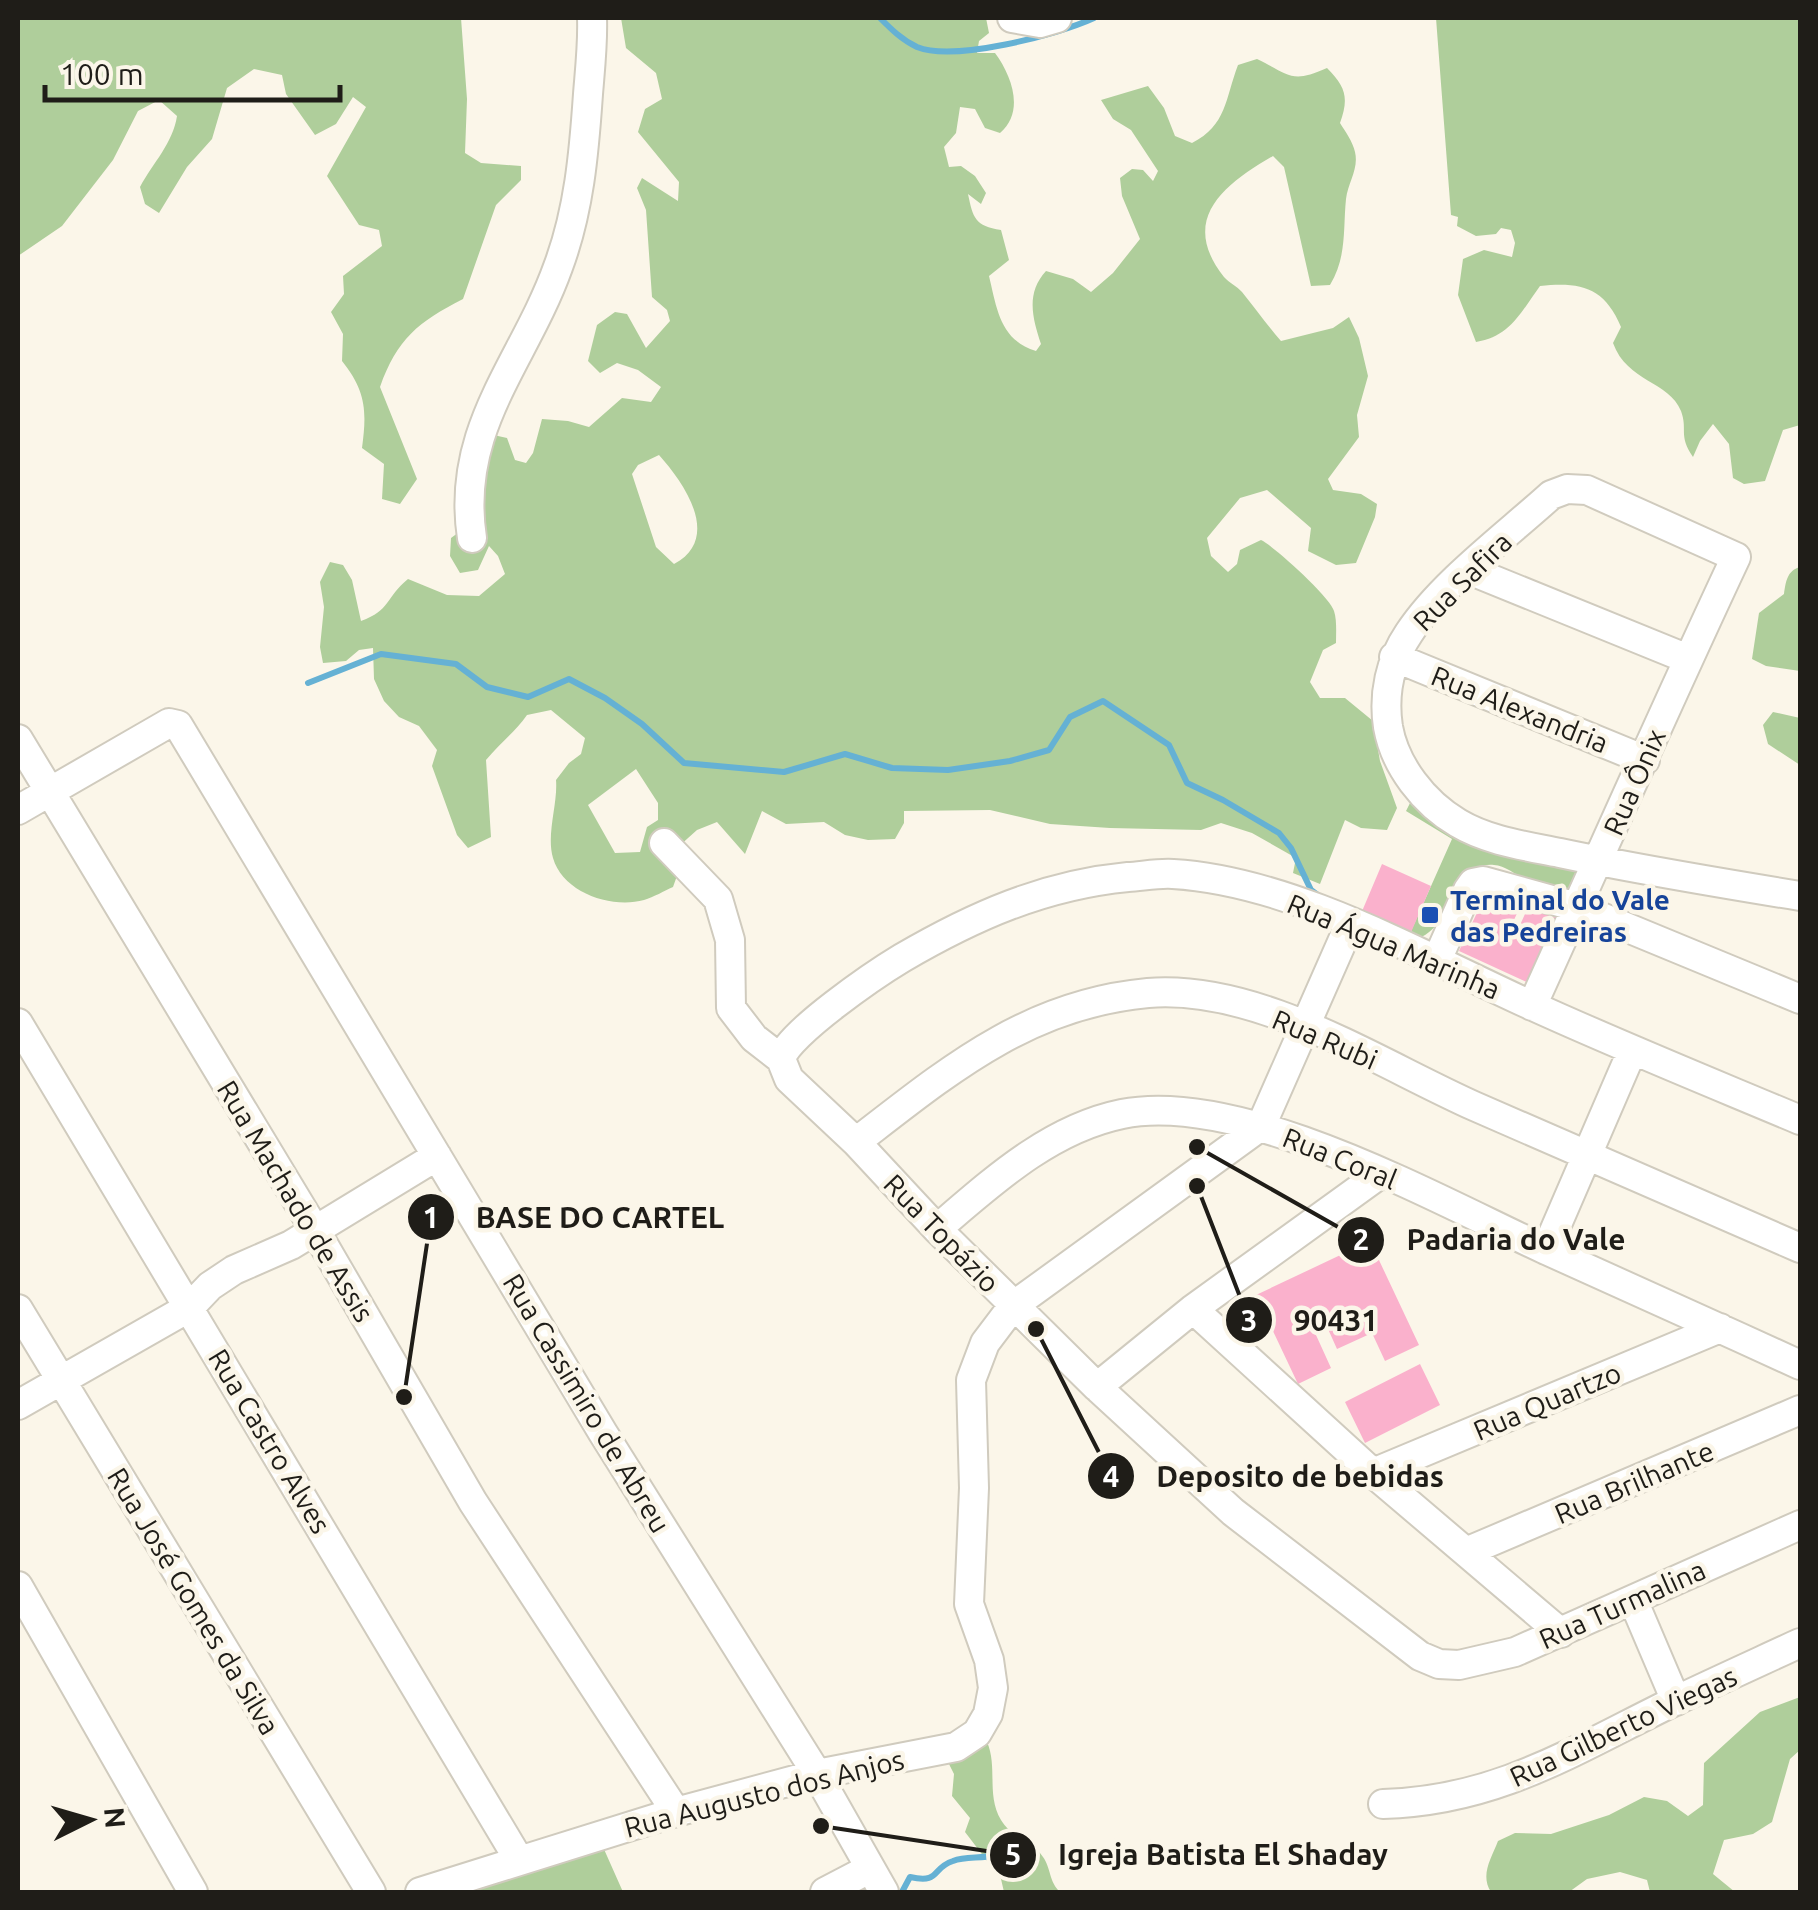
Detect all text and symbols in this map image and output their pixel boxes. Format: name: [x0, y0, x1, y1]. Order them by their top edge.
scale bar: [45, 40, 340, 102]
text: 100 m: [60, 57, 144, 91]
street label: Rua Safira: [1407, 526, 1517, 636]
street label: Rua Alexandria: [1427, 659, 1613, 759]
street label: Rua Ônix: [1597, 724, 1671, 840]
place label: Terminal do Vale das Pedreiras: [1450, 884, 1670, 947]
street label: Rua Água Marinha: [1283, 886, 1505, 1005]
marker: Terminal do Vale das Pedreiras: [1419, 904, 1441, 926]
street label: Rua Rubi: [1268, 1003, 1382, 1075]
street label: Rua Machado de Assis: [212, 1075, 380, 1327]
street label: Rua Coral: [1279, 1121, 1401, 1195]
street label: Rua Topázio: [878, 1168, 1006, 1298]
callout: BASE DO CARTEL: [406, 1187, 745, 1247]
text: 1: [423, 1200, 439, 1234]
text: BASE DO CARTEL: [476, 1200, 724, 1234]
callout: Padaria do Vale: [1336, 1210, 1645, 1270]
text: 2: [1353, 1222, 1369, 1256]
text: Padaria do Vale: [1407, 1222, 1625, 1256]
street label: Rua Cassimiro de Abreu: [497, 1268, 677, 1538]
callout: 90431: [1224, 1290, 1398, 1350]
text: 3: [1241, 1303, 1257, 1337]
text: 90431: [1294, 1303, 1378, 1337]
street label: Rua Castro Alves: [203, 1343, 337, 1539]
street label: Rua Quartzo: [1469, 1356, 1625, 1446]
street label: Rua Brilhante: [1550, 1435, 1718, 1529]
callout: Deposito de bebidas: [1086, 1446, 1464, 1506]
text: 4: [1103, 1459, 1119, 1493]
text: Deposito de bebidas: [1156, 1459, 1444, 1493]
street label: Rua José Gomes da Silva: [102, 1462, 286, 1740]
street label: Rua Turmalina: [1534, 1553, 1710, 1655]
street label: Rua Gilberto Viegas: [1505, 1660, 1741, 1792]
street label: Rua Augusto dos Anjos: [621, 1743, 907, 1843]
north arrow: [40, 1770, 140, 1870]
text: N: [99, 1806, 132, 1830]
callout: Igreja Batista El Shaday: [988, 1825, 1408, 1885]
text: 5: [1005, 1837, 1021, 1871]
text: Igreja Batista El Shaday: [1058, 1837, 1388, 1871]

